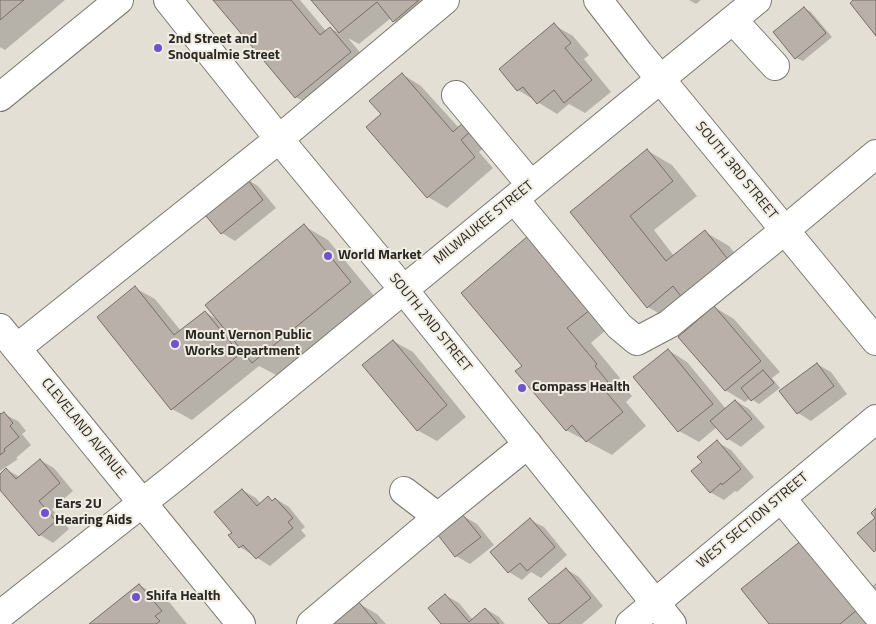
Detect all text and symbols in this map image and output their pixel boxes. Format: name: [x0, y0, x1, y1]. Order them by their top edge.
place label: 2nd Street and Snoqualmie Street: [168, 32, 280, 64]
marker: 2nd Street and Snoqualmie Street: [152, 42, 164, 54]
street label: SOUTH 3RD STREET: [691, 119, 781, 223]
street label: MILWAUKEE STREET: [431, 178, 537, 268]
place label: World Market: [338, 248, 422, 264]
marker: World Market: [322, 250, 334, 262]
street label: SOUTH 2ND STREET: [385, 270, 475, 376]
place label: Mount Vernon Public Works Department: [185, 328, 312, 361]
marker: Mount Vernon Public Works Department: [169, 338, 181, 350]
street label: CLEVELAND AVENUE: [37, 375, 129, 483]
place label: Compass Health: [532, 380, 630, 396]
marker: Compass Health: [516, 382, 528, 394]
street label: WEST SECTION STREET: [694, 470, 812, 572]
place label: Ears 2U Hearing Aids: [55, 497, 132, 530]
marker: Ears 2U Hearing Aids: [39, 507, 51, 519]
place label: Shifa Health: [146, 589, 221, 605]
marker: Shifa Health: [130, 591, 142, 603]

